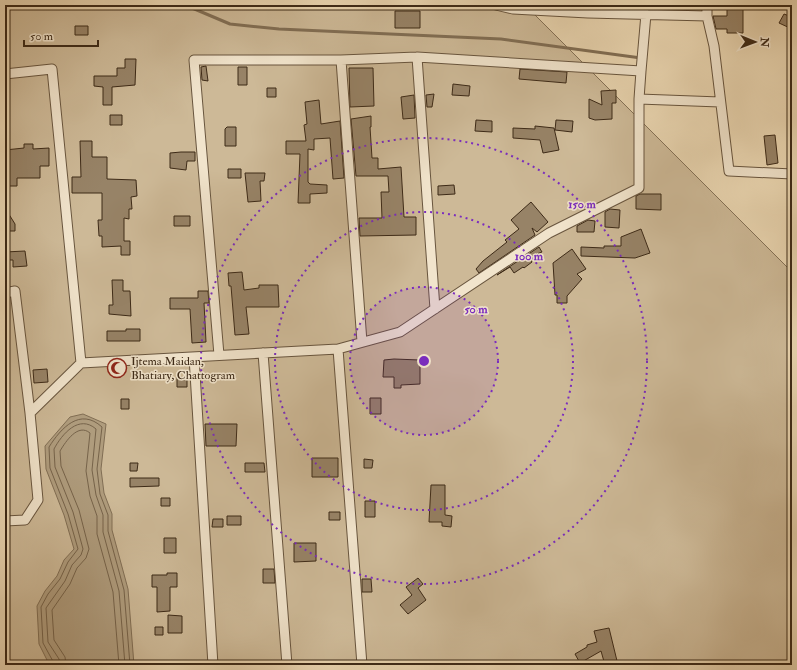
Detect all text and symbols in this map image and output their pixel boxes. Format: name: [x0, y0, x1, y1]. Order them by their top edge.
scale bar: [24, 22, 98, 48]
north arrow: [735, 22, 775, 62]
text: 50 m: [30, 29, 54, 44]
text: N: [758, 36, 771, 48]
text: 150 m: [568, 197, 596, 212]
text: 100 m: [515, 249, 544, 264]
text: 50 m: [464, 302, 488, 317]
place label: Ijtema Maidan, Bhatiary, Chattogram: [131, 354, 236, 383]
centre of rings: [417, 354, 431, 368]
mosque icon: Ijtema Maidan, Bhatiary, Chattogram: [106, 357, 128, 379]

